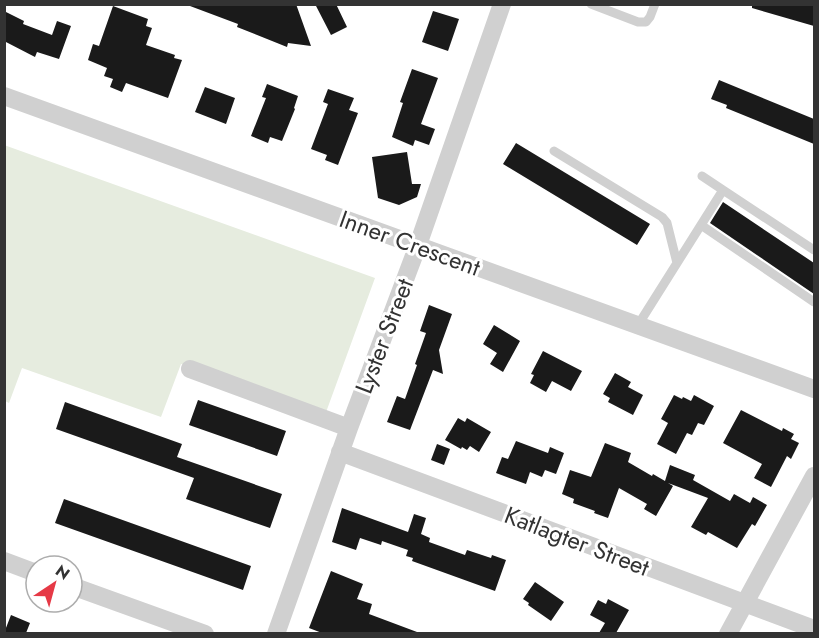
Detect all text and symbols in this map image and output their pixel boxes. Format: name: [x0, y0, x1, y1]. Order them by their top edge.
street label: Inner Crescent: [335, 201, 485, 285]
street label: Lyster Street: [346, 273, 422, 399]
street label: Katlagter Street: [500, 497, 655, 585]
north arrow: [24, 554, 84, 614]
text: N: [51, 559, 74, 585]

